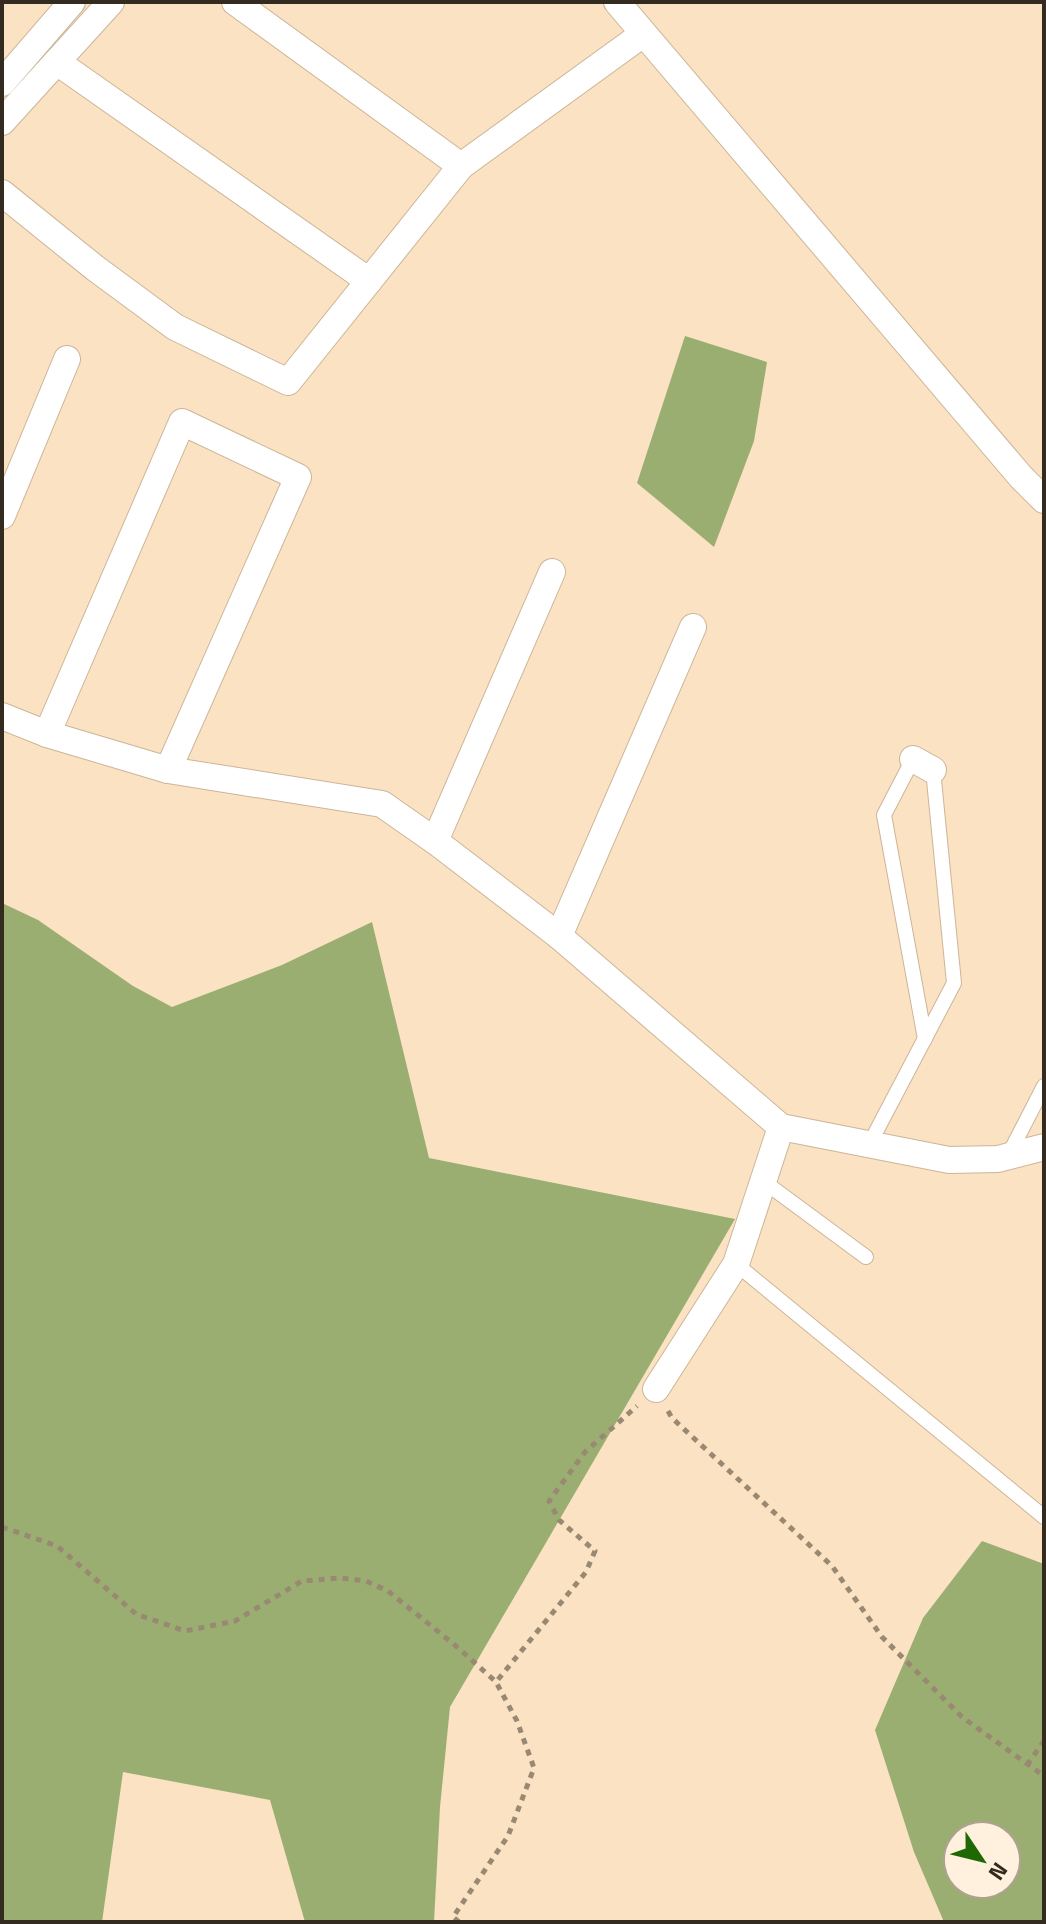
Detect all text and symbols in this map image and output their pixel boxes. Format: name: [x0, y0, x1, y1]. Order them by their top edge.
north arrow: [942, 1820, 1022, 1900]
text: N: [980, 1855, 1017, 1887]

